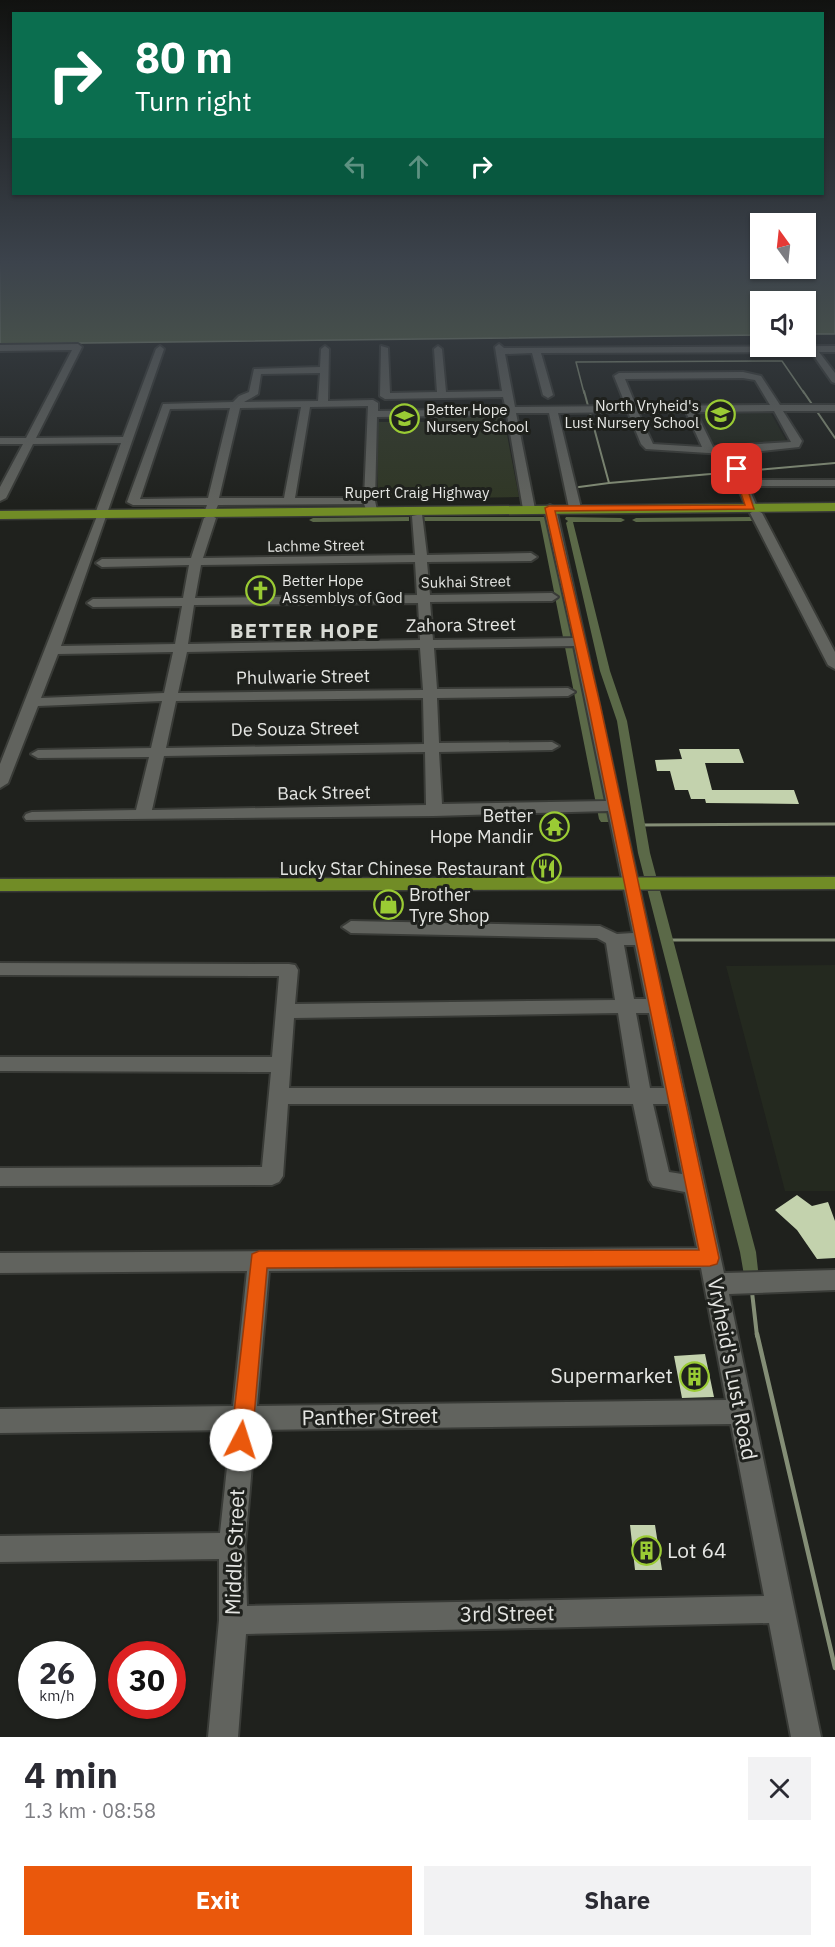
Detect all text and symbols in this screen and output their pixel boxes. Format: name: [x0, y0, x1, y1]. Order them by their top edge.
text: 80 m: [135, 30, 233, 85]
icon: right: [36, 36, 114, 114]
text: Turn right: [135, 83, 252, 118]
icon: left: [339, 150, 372, 183]
icon: ahead: [402, 150, 435, 183]
icon: right: [465, 150, 498, 183]
north arrow: [750, 213, 816, 279]
map controls: [750, 213, 816, 357]
button: sound: [750, 291, 816, 357]
place label: North Vryheid's Lust Nursery School: [565, 396, 699, 432]
school or university icon: North Vryheid's Lust Nursery School: [704, 399, 736, 431]
place label: Better Hope Nursery School: [426, 400, 529, 436]
school or university icon: Better Hope Nursery School: [389, 403, 421, 435]
pin: [711, 443, 762, 494]
icon: arrive: [720, 452, 753, 485]
street label: Rupert Craig Highway: [345, 483, 490, 502]
street label: Lachme Street: [267, 535, 365, 556]
place label: Better Hope Assemblys of God: [282, 571, 403, 607]
street label: Sukhai Street: [421, 571, 511, 592]
church icon: Better Hope Assemblys of God: [245, 574, 277, 606]
street label: Zahora Street: [406, 612, 516, 637]
district label: BETTER HOPE: [230, 617, 380, 644]
street label: Phulwarie Street: [236, 664, 370, 689]
street label: De Souza Street: [231, 716, 359, 741]
street label: Back Street: [277, 780, 371, 805]
place label: Better Hope Mandir: [430, 804, 533, 848]
temple icon: Better Hope Mandir: [538, 810, 570, 842]
restaurant icon: Lucky Star Chinese Restaurant: [530, 853, 562, 885]
place label: Lucky Star Chinese Restaurant: [279, 857, 525, 880]
place label: Brother Tyre Shop: [409, 883, 489, 927]
shop icon: Brother Tyre Shop: [372, 889, 404, 921]
street label: Vryheid's Lust Road: [702, 1275, 764, 1462]
building icon: Supermarket: [678, 1360, 710, 1392]
place label: Supermarket: [551, 1361, 673, 1389]
street label: Panther Street: [301, 1401, 439, 1431]
position arrow: [209, 1408, 273, 1472]
street label: Middle Street: [218, 1488, 250, 1616]
building icon: Lot 64: [630, 1535, 662, 1567]
place label: Lot 64: [667, 1536, 727, 1564]
street label: 3rd Street: [459, 1598, 555, 1628]
speed limit sign: 30: [108, 1641, 186, 1719]
text: 26: [39, 1653, 75, 1692]
text: km/h: [39, 1686, 75, 1705]
text: 4 min: [24, 1751, 118, 1798]
button: close: [748, 1757, 811, 1820]
text: 1.3 km · 08:58: [24, 1797, 156, 1824]
button: Exit: [24, 1866, 412, 1935]
button: Share: [424, 1866, 811, 1935]

